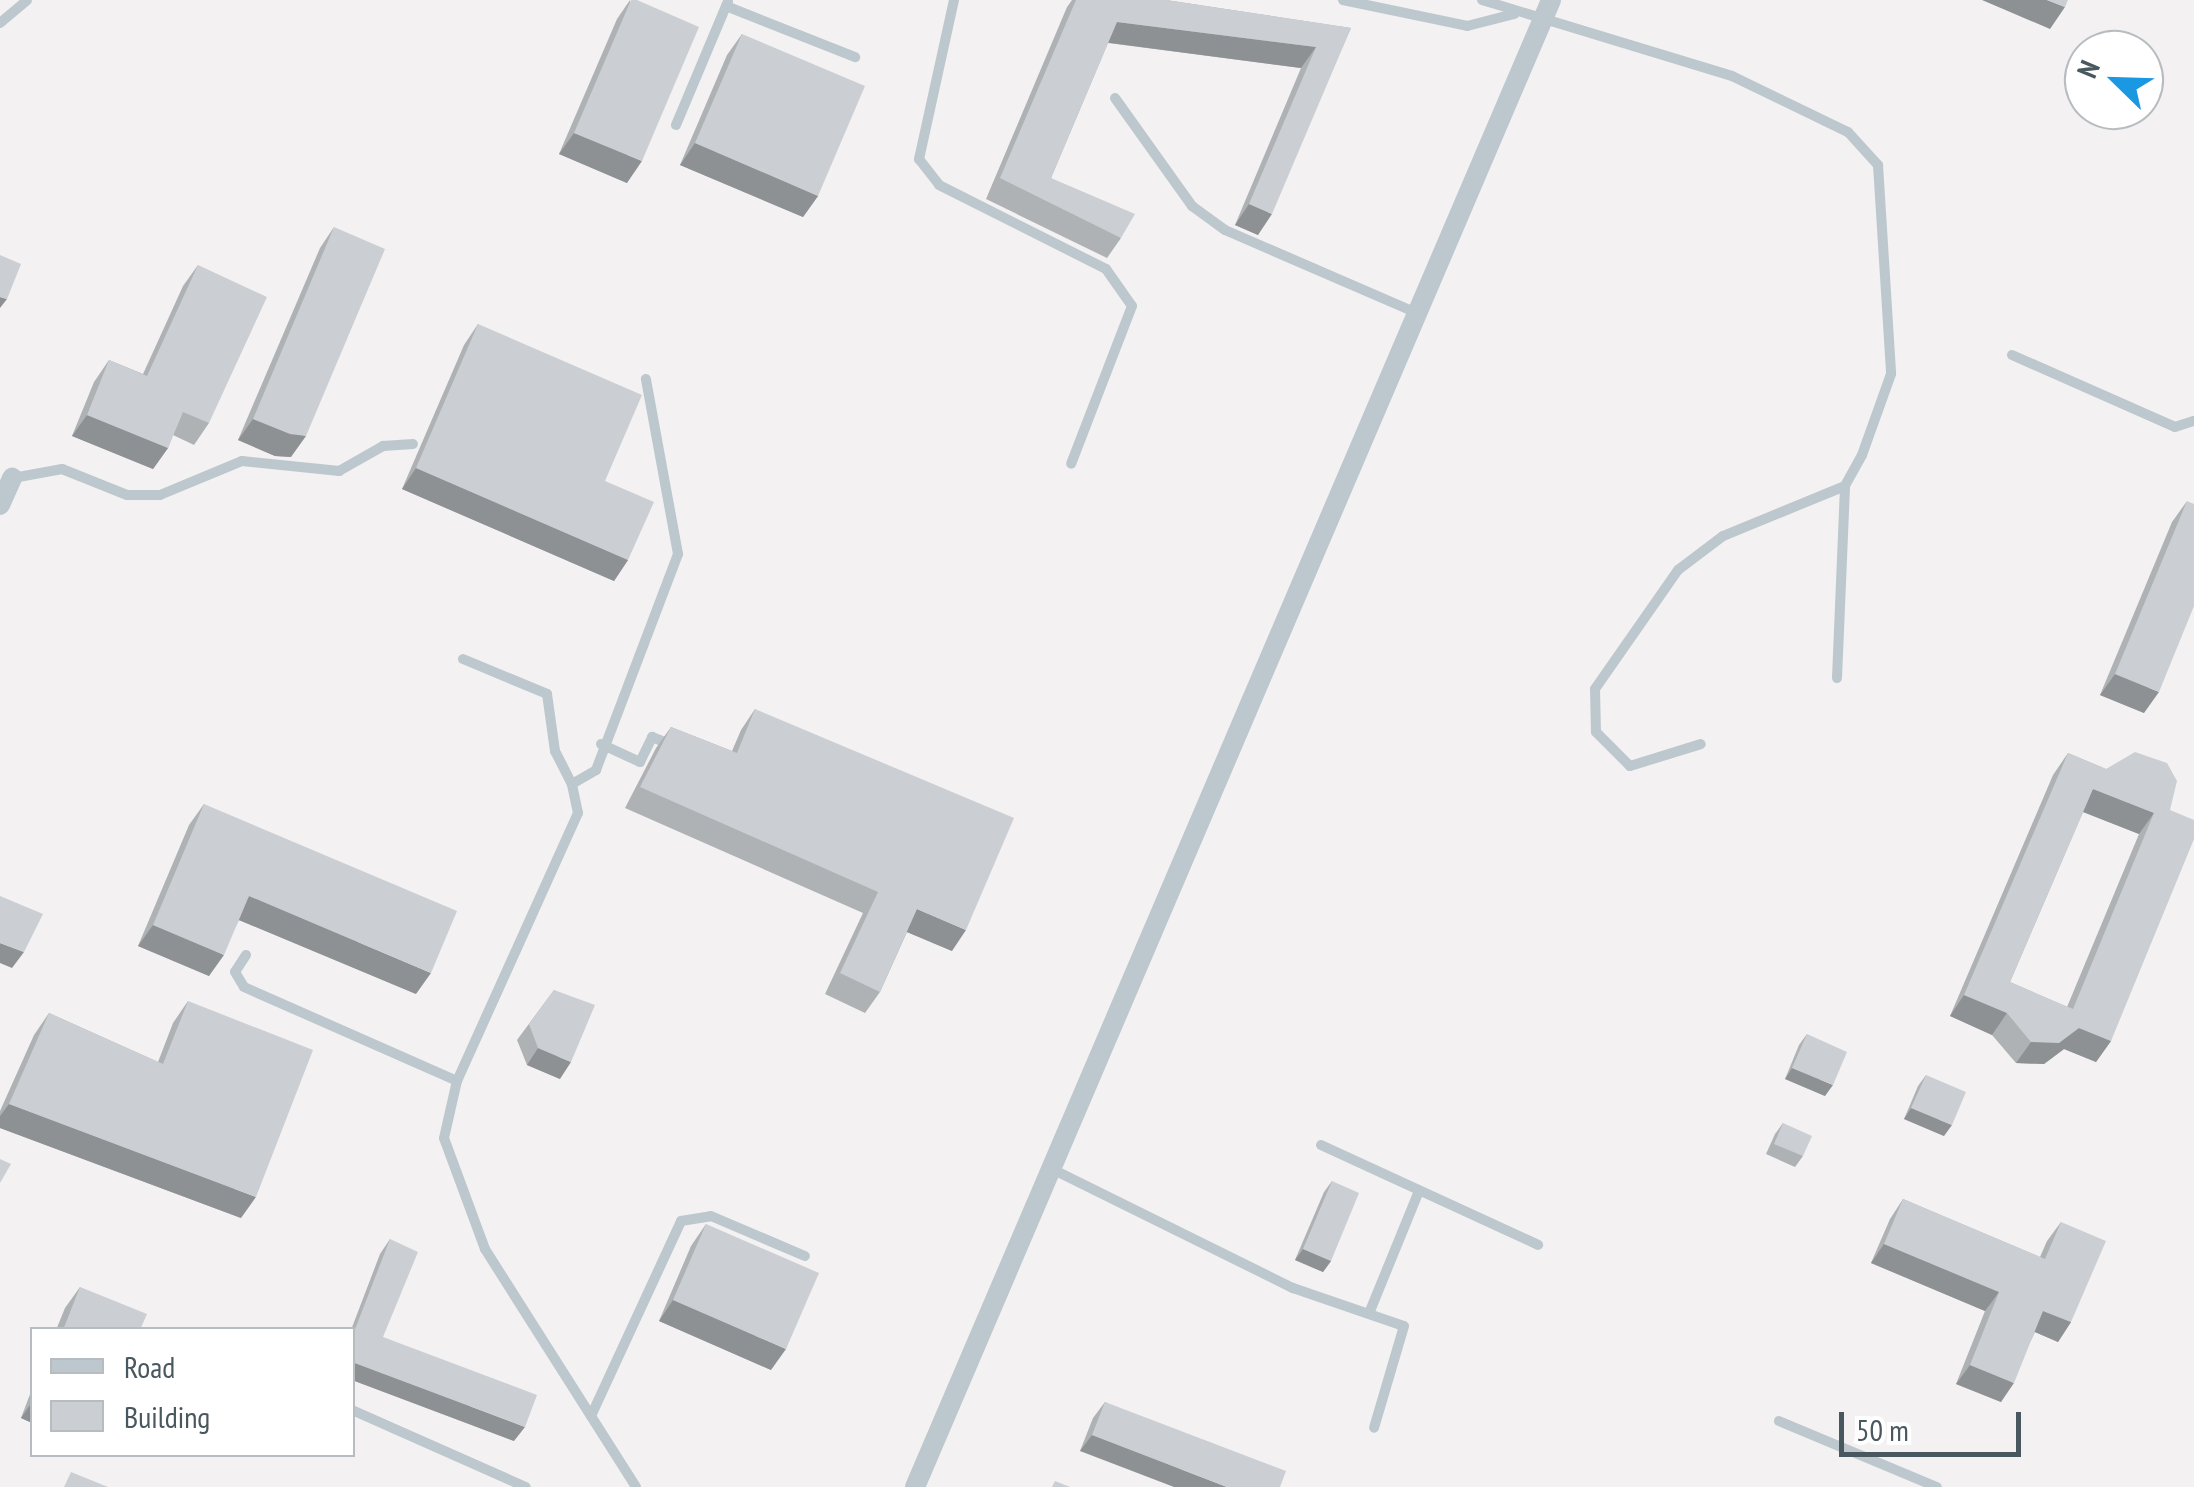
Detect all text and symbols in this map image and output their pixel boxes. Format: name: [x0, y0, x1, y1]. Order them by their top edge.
north arrow: [2064, 30, 2164, 130]
text: N: [2068, 55, 2108, 83]
legend: [30, 1327, 355, 1457]
text: Road: [124, 1347, 175, 1386]
scale bar: [1844, 1392, 2026, 1454]
text: Building: [124, 1397, 210, 1436]
text: 50 m: [1856, 1410, 1909, 1449]

